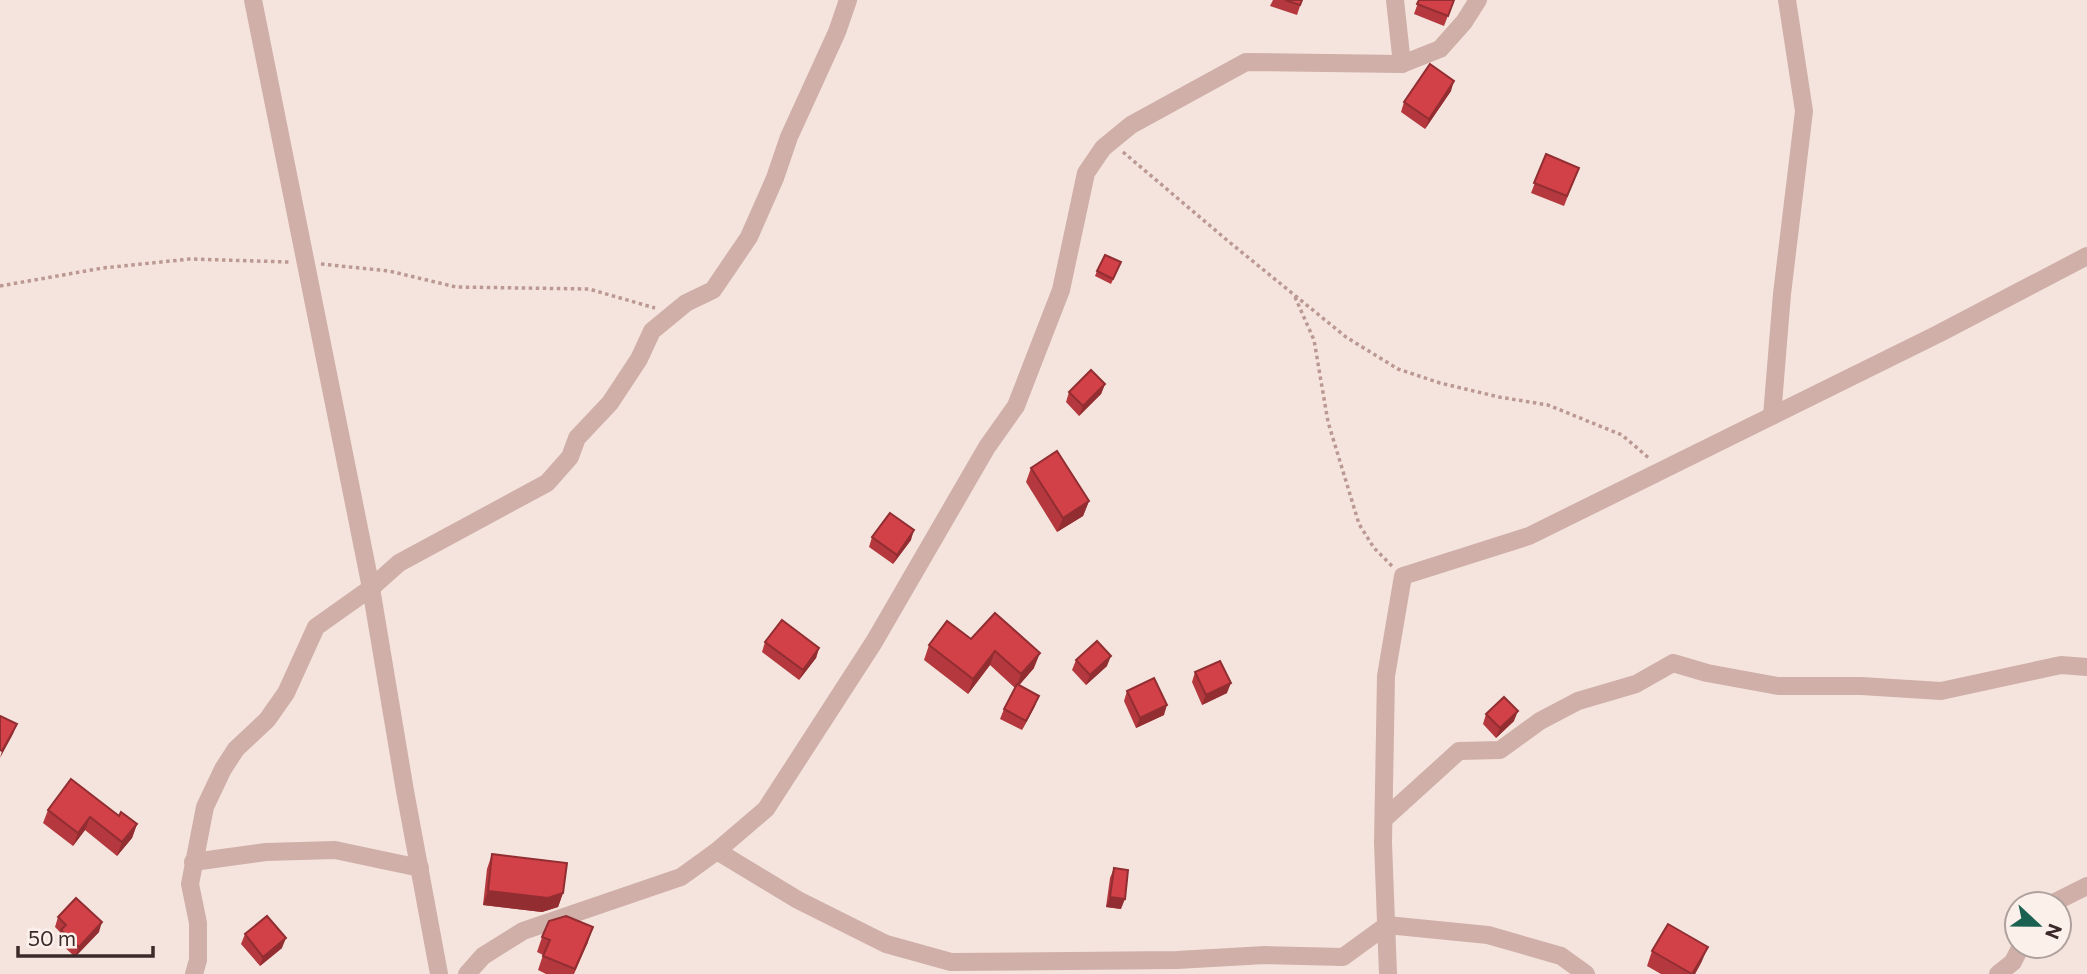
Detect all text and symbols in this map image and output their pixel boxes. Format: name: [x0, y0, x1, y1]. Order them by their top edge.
north arrow: [2003, 890, 2073, 960]
scale bar: [18, 914, 152, 958]
text: N: [2041, 921, 2068, 942]
text: 50 m: [28, 925, 76, 950]

